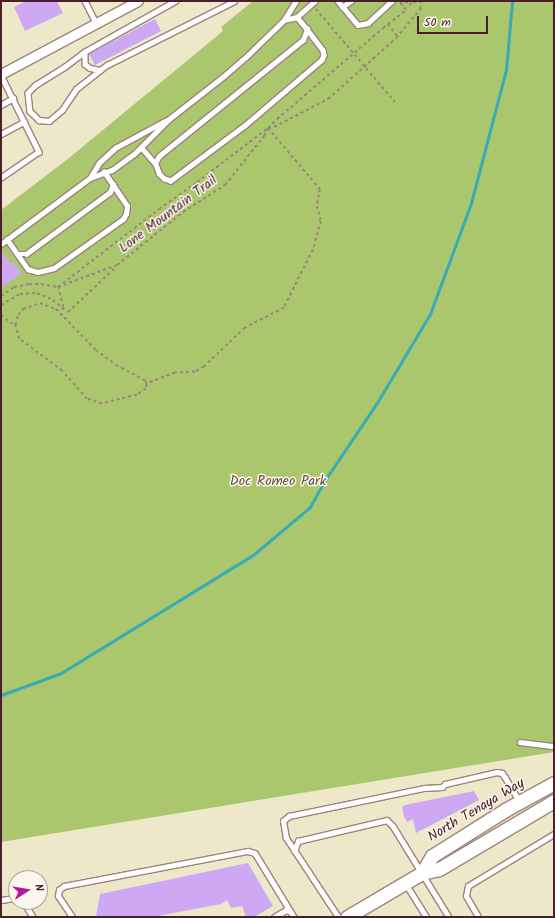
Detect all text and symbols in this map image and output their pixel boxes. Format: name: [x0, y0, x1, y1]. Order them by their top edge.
scale bar: [419, 8, 490, 34]
text: 50 m: [424, 13, 451, 32]
street label: Lone Mountain Trail: [116, 172, 220, 256]
park label: Doc Romeo Park: [230, 473, 326, 489]
street label: North Tenaya Way: [425, 775, 527, 845]
north arrow: [8, 870, 48, 910]
text: N: [29, 882, 48, 893]

